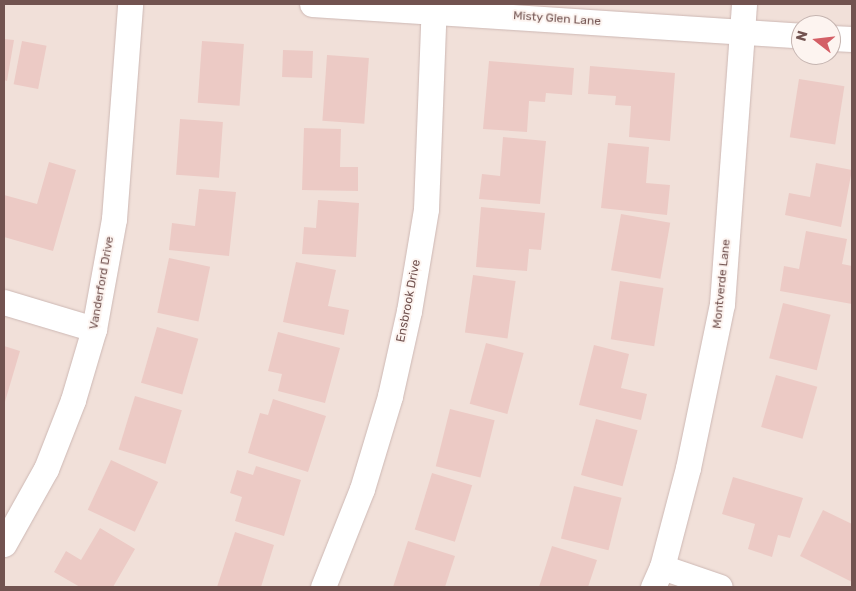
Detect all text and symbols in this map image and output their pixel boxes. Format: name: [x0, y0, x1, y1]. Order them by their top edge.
street label: Misty Glen Lane: [513, 9, 601, 29]
north arrow: [791, 15, 841, 65]
text: N: [792, 29, 812, 43]
street label: Vanderford Drive: [87, 235, 117, 331]
street label: Montverde Lane: [710, 238, 734, 330]
street label: Ensbrook Drive: [394, 258, 424, 344]

